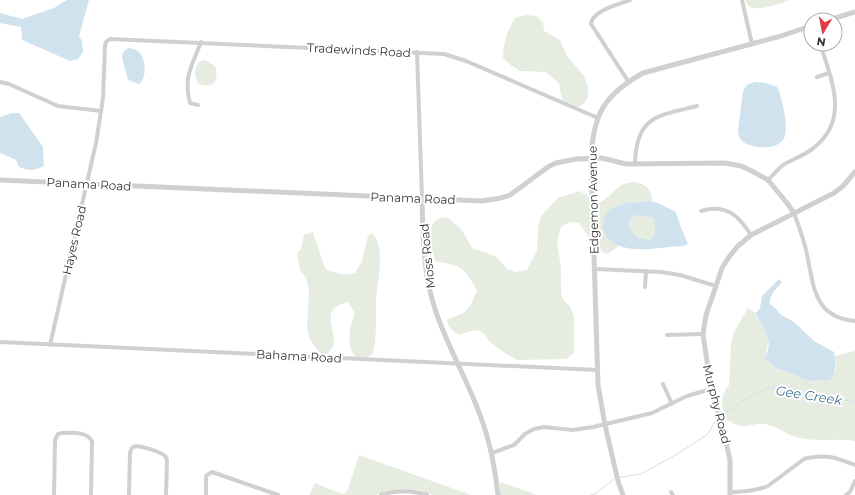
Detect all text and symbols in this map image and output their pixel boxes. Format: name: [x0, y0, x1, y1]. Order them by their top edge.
north arrow: [803, 12, 843, 52]
text: N: [816, 34, 827, 50]
street label: Tradewinds Road: [307, 40, 411, 60]
street label: Edgemon Avenue: [585, 146, 601, 254]
street label: Panama Road: [46, 174, 132, 194]
street label: Panama Road: [370, 189, 456, 207]
street label: Hayes Road: [59, 204, 89, 276]
street label: Moss Road: [416, 223, 438, 289]
street label: Bahama Road: [256, 346, 342, 366]
street label: Murphy Road: [700, 363, 734, 445]
water label: Gee Creek: [775, 382, 845, 408]

